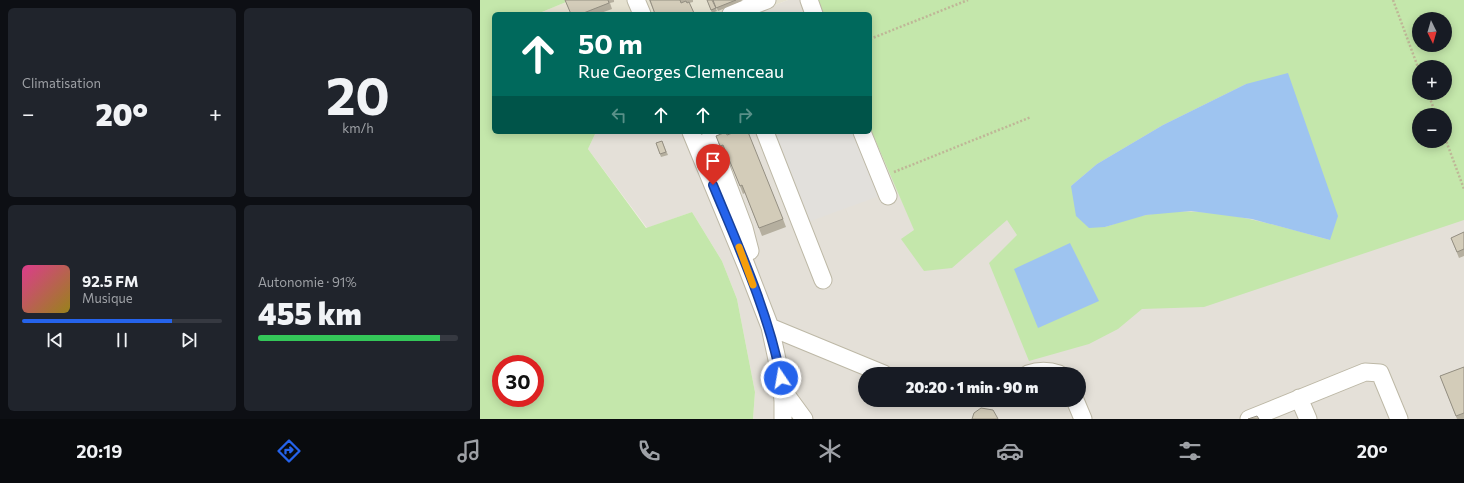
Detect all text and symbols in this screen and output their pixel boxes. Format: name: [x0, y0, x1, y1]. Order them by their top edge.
north arrow: [1412, 12, 1452, 52]
map controls: [1412, 12, 1452, 148]
text: 50 m: [578, 26, 643, 60]
icon: ahead: [512, 28, 564, 80]
text: Rue Georges Clemenceau: [578, 60, 784, 82]
button: +: [1412, 60, 1452, 100]
text: 20: [326, 62, 390, 126]
text: Climatisation: [22, 75, 101, 91]
text: 20°: [95, 95, 148, 132]
text: −: [22, 100, 35, 127]
text: +: [209, 100, 222, 127]
icon: left: [608, 104, 630, 126]
icon: ahead: [650, 104, 672, 126]
icon: ahead: [692, 104, 714, 126]
icon: right: [734, 104, 756, 126]
button: −: [1412, 108, 1452, 148]
text: km/h: [342, 120, 374, 136]
pin: [696, 144, 730, 185]
icon: arrive: [702, 150, 724, 172]
text: 92.5 FM: [82, 272, 138, 290]
text: Autonomie · 91%: [258, 274, 357, 290]
text: Musique: [82, 290, 133, 306]
text: 455 km: [258, 294, 362, 331]
icon: previous: [44, 329, 66, 351]
icon: pause: [111, 329, 133, 351]
icon: next: [178, 329, 200, 351]
speed limit sign: 30: [492, 355, 544, 407]
position arrow: [760, 357, 802, 399]
text: 20:20 · 1 min · 90 m: [906, 378, 1038, 396]
icon: directions: [275, 437, 303, 465]
icon: music: [455, 437, 483, 465]
icon: phone: [635, 437, 663, 465]
icon: climate: [816, 437, 844, 465]
icon: car: [996, 437, 1024, 465]
icon: filters: [1176, 437, 1204, 465]
text: 20:19: [76, 440, 122, 462]
text: 20°: [1357, 440, 1388, 462]

